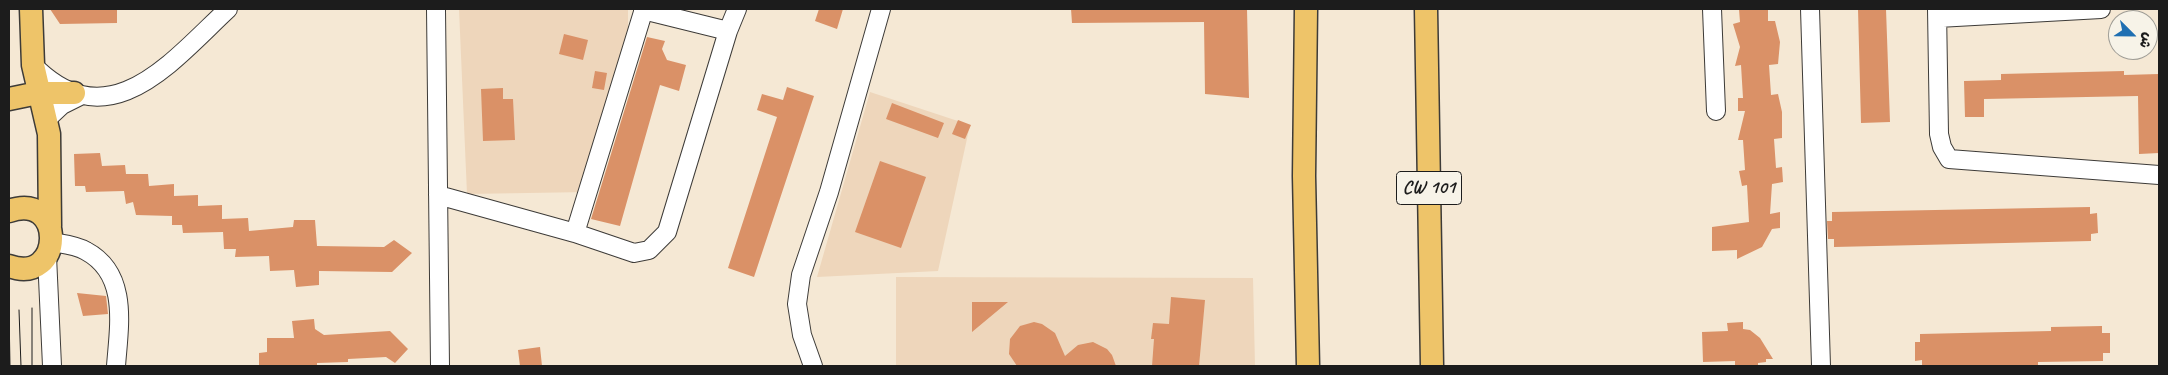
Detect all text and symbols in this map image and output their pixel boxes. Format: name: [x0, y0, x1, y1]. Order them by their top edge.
north arrow: [2108, 10, 2158, 60]
text: ش: [2136, 30, 2157, 51]
road number: CW 101: [1396, 172, 1462, 204]

